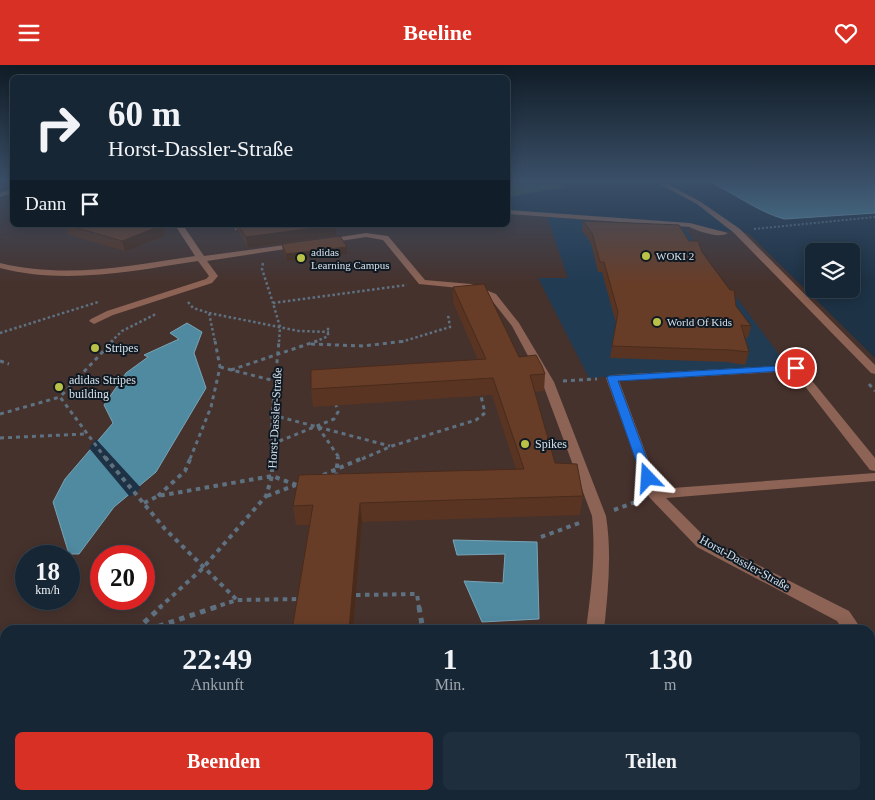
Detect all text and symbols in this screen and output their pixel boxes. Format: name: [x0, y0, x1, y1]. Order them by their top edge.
icon: menu: [15, 19, 43, 47]
icon: heart: [832, 19, 860, 47]
text: Beeline: [403, 20, 472, 45]
icon: right: [25, 95, 90, 160]
text: 60 m: [108, 95, 181, 134]
text: Horst-Dassler-Straße: [108, 136, 293, 161]
icon: arrive: [76, 190, 104, 218]
text: Dann: [25, 193, 66, 214]
map controls: [805, 243, 860, 298]
button: layers: [805, 243, 860, 298]
place label: adidas Learning Campus: [311, 246, 390, 271]
marker: WOKI 2: [640, 250, 652, 262]
place label: WOKI 2: [656, 250, 694, 262]
marker: adidas Learning Campus: [295, 252, 307, 264]
marker: World Of Kids: [651, 316, 663, 328]
place label: World Of Kids: [667, 316, 732, 328]
place label: Stripes: [105, 341, 139, 355]
marker: Stripes: [89, 342, 101, 354]
pin: [775, 347, 817, 389]
icon: arrive: [782, 354, 810, 382]
street label: Horst-Dassler-Straße: [265, 367, 285, 469]
place label: adidas Stripes building: [69, 373, 136, 401]
marker: adidas Stripes building: [53, 381, 65, 393]
place label: Spikes: [535, 437, 567, 451]
marker: Spikes: [519, 438, 531, 450]
position arrow: [621, 451, 673, 503]
street label: Horst-Dassler-Straße: [697, 532, 793, 594]
speed limit sign: 20: [90, 545, 155, 610]
text: 18: [35, 558, 60, 585]
text: km/h: [35, 583, 60, 597]
text: 22:49: [182, 642, 252, 675]
text: 1: [442, 642, 457, 675]
text: 130: [648, 642, 693, 675]
text: Ankunft: [191, 676, 244, 693]
text: Min.: [435, 676, 465, 693]
text: m: [664, 676, 676, 693]
button: Beenden: [15, 732, 433, 790]
button: Teilen: [443, 732, 860, 790]

